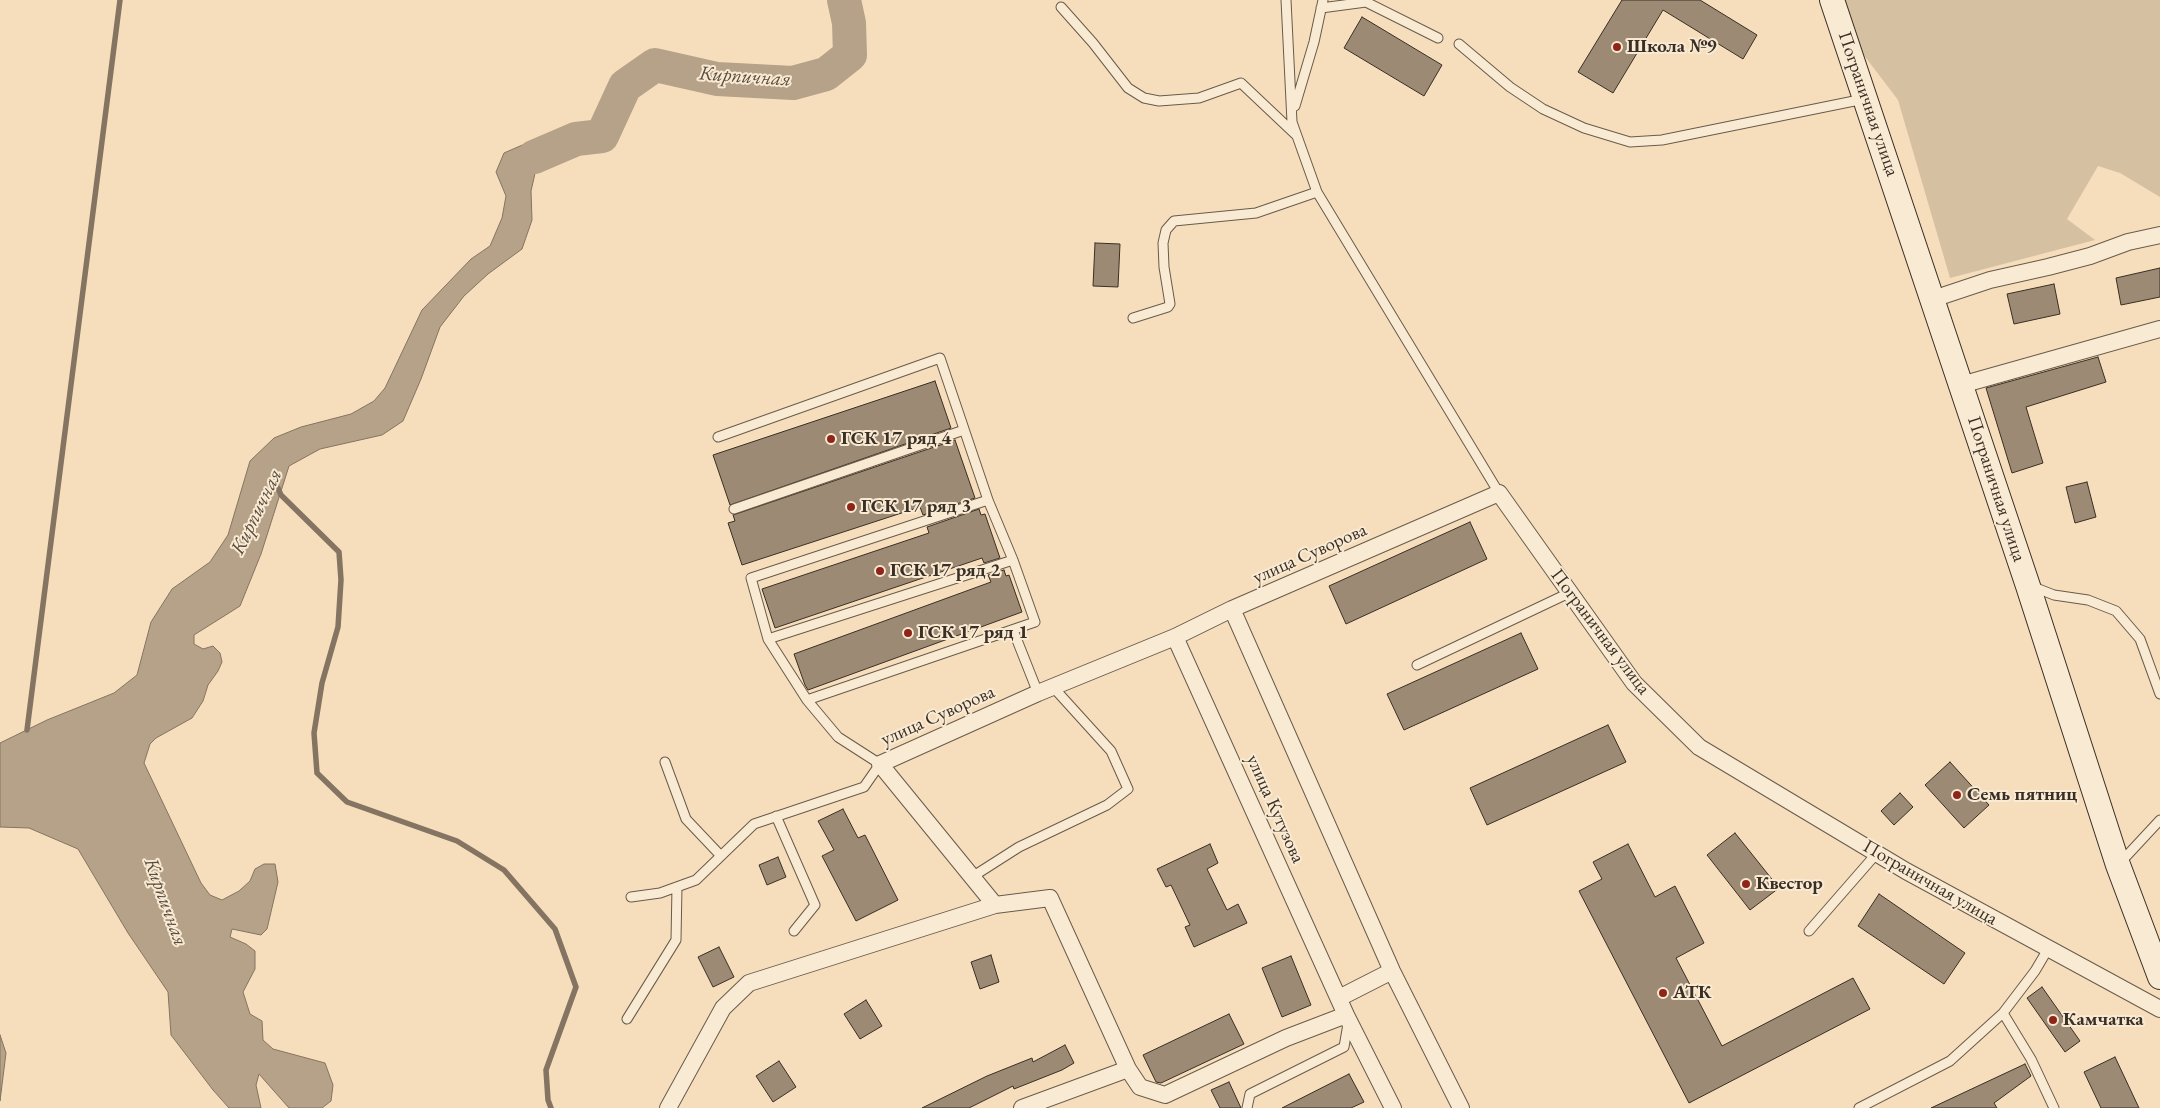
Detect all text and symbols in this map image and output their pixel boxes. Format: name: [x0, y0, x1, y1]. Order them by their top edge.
street label: Пограничная улица: [1833, 29, 1903, 179]
place label: Школа №9: [1627, 36, 1717, 58]
marker: Школа №9: [1611, 41, 1623, 53]
water label: Кирпичная: [698, 62, 792, 92]
street label: Пограничная улица: [1962, 413, 2030, 565]
place label: ГСК 17 ряд 4: [841, 428, 951, 450]
marker: ГСК 17 ряд 4: [825, 433, 837, 445]
water label: Кирпичная: [226, 465, 288, 559]
place label: ГСК 17 ряд 3: [861, 496, 971, 518]
marker: ГСК 17 ряд 3: [845, 501, 857, 513]
street label: улица Суворова: [1249, 519, 1371, 589]
place label: ГСК 17 ряд 2: [890, 560, 1000, 582]
marker: ГСК 17 ряд 2: [874, 565, 886, 577]
street label: Пограничная улица: [1545, 565, 1655, 699]
place label: ГСК 17 ряд 1: [918, 622, 1028, 644]
marker: ГСК 17 ряд 1: [902, 627, 914, 639]
street label: улица Суворова: [877, 681, 999, 751]
street label: улица Кутузова: [1241, 751, 1309, 867]
place label: Семь пятниц: [1967, 784, 2077, 806]
marker: Семь пятниц: [1951, 789, 1963, 801]
street label: Пограничная улица: [1859, 835, 2001, 931]
water label: Кирпичная: [138, 855, 192, 949]
place label: Квестор: [1756, 873, 1823, 895]
marker: Квестор: [1740, 878, 1752, 890]
place label: АТК: [1673, 982, 1711, 1004]
marker: АТК: [1657, 987, 1669, 999]
place label: Камчатка: [2063, 1009, 2143, 1031]
marker: Камчатка: [2047, 1014, 2059, 1026]

